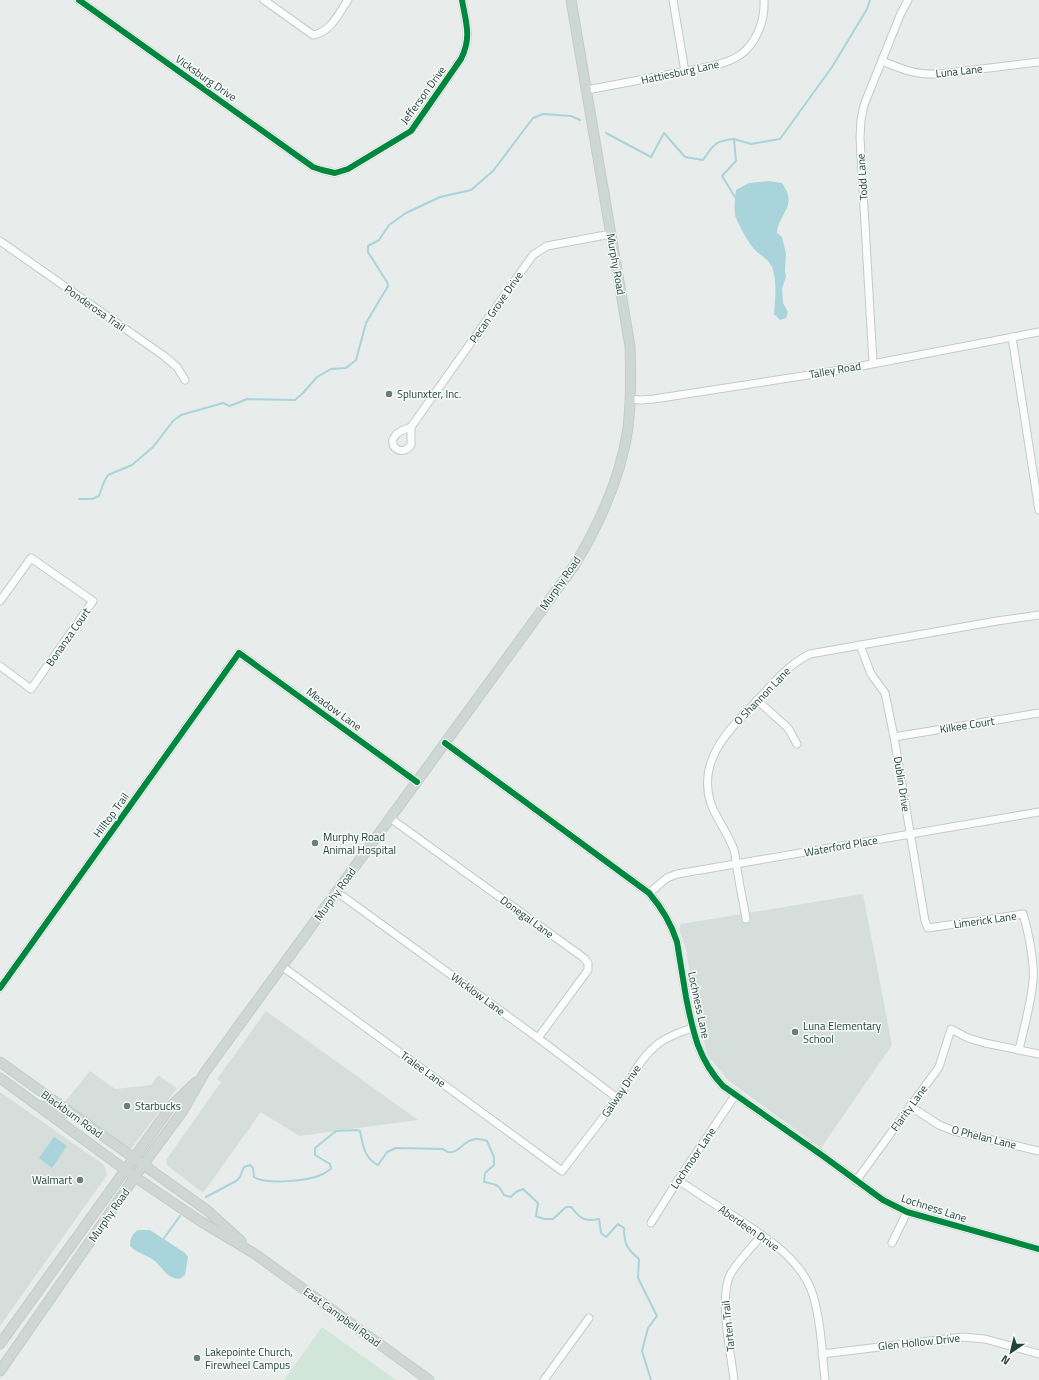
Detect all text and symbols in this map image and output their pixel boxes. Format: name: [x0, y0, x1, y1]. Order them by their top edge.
street label: Vicksburg Drive: [172, 51, 240, 105]
street label: Hattiesburg Lane: [639, 56, 721, 88]
street label: Luna Lane: [935, 61, 984, 81]
street label: Jefferson Drive: [396, 62, 450, 127]
street label: Todd Lane: [852, 153, 872, 201]
street label: Murphy Road: [603, 232, 629, 296]
street label: Pecan Grove Drive: [465, 268, 527, 346]
street label: Ponderosa Trail: [61, 281, 129, 335]
street label: Talley Road: [808, 358, 862, 382]
place label: Splunxter, Inc.: [397, 386, 461, 402]
marker: Splunxter, Inc.: [384, 389, 394, 399]
street label: Murphy Road: [536, 553, 584, 613]
street label: Bonanza Court: [42, 604, 94, 669]
street label: O Shannon Lane: [730, 663, 794, 729]
street label: Meadow Lane: [303, 683, 365, 735]
street label: Kilkee Court: [939, 713, 996, 737]
street label: Dublin Drive: [890, 755, 914, 813]
street label: Hilltop Trail: [89, 789, 133, 841]
place label: Murphy Road Animal Hospital: [323, 829, 396, 858]
street label: Waterford Place: [803, 832, 879, 860]
marker: Murphy Road Animal Hospital: [310, 838, 320, 848]
street label: Murphy Road: [310, 864, 360, 924]
street label: Donegal Lane: [497, 892, 557, 942]
street label: Limerick Lane: [953, 908, 1018, 932]
street label: Wicklow Lane: [448, 969, 509, 1019]
street label: Lochness Lane: [684, 970, 714, 1040]
place label: Luna Elementary School: [803, 1018, 882, 1047]
marker: Luna Elementary School: [790, 1027, 800, 1037]
street label: Tralee Lane: [397, 1047, 449, 1091]
street label: Galway Drive: [597, 1061, 645, 1121]
street label: Flarity Lane: [887, 1081, 932, 1135]
street label: Blackburn Road: [38, 1086, 106, 1142]
place label: Starbucks: [135, 1098, 181, 1114]
marker: Starbucks: [122, 1101, 132, 1111]
street label: O Phelan Lane: [950, 1121, 1019, 1153]
street label: Lochmoor Lane: [667, 1124, 720, 1192]
place label: Walmart: [32, 1172, 72, 1188]
marker: Walmart: [75, 1175, 85, 1185]
street label: Murphy Road: [85, 1185, 133, 1245]
street label: Lochness Lane: [899, 1190, 969, 1226]
street label: Aberdeen Drive: [715, 1201, 783, 1255]
street label: East Campbell Road: [300, 1283, 384, 1351]
street label: Tarten Trail: [717, 1300, 739, 1352]
street label: Glen Hollow Drive: [877, 1330, 961, 1354]
north arrow: [991, 1332, 1031, 1372]
place label: Lakepointe Church, Firewheel Campus: [205, 1344, 293, 1373]
text: N: [998, 1351, 1013, 1369]
marker: Lakepointe Church, Firewheel Campus: [192, 1353, 202, 1363]

